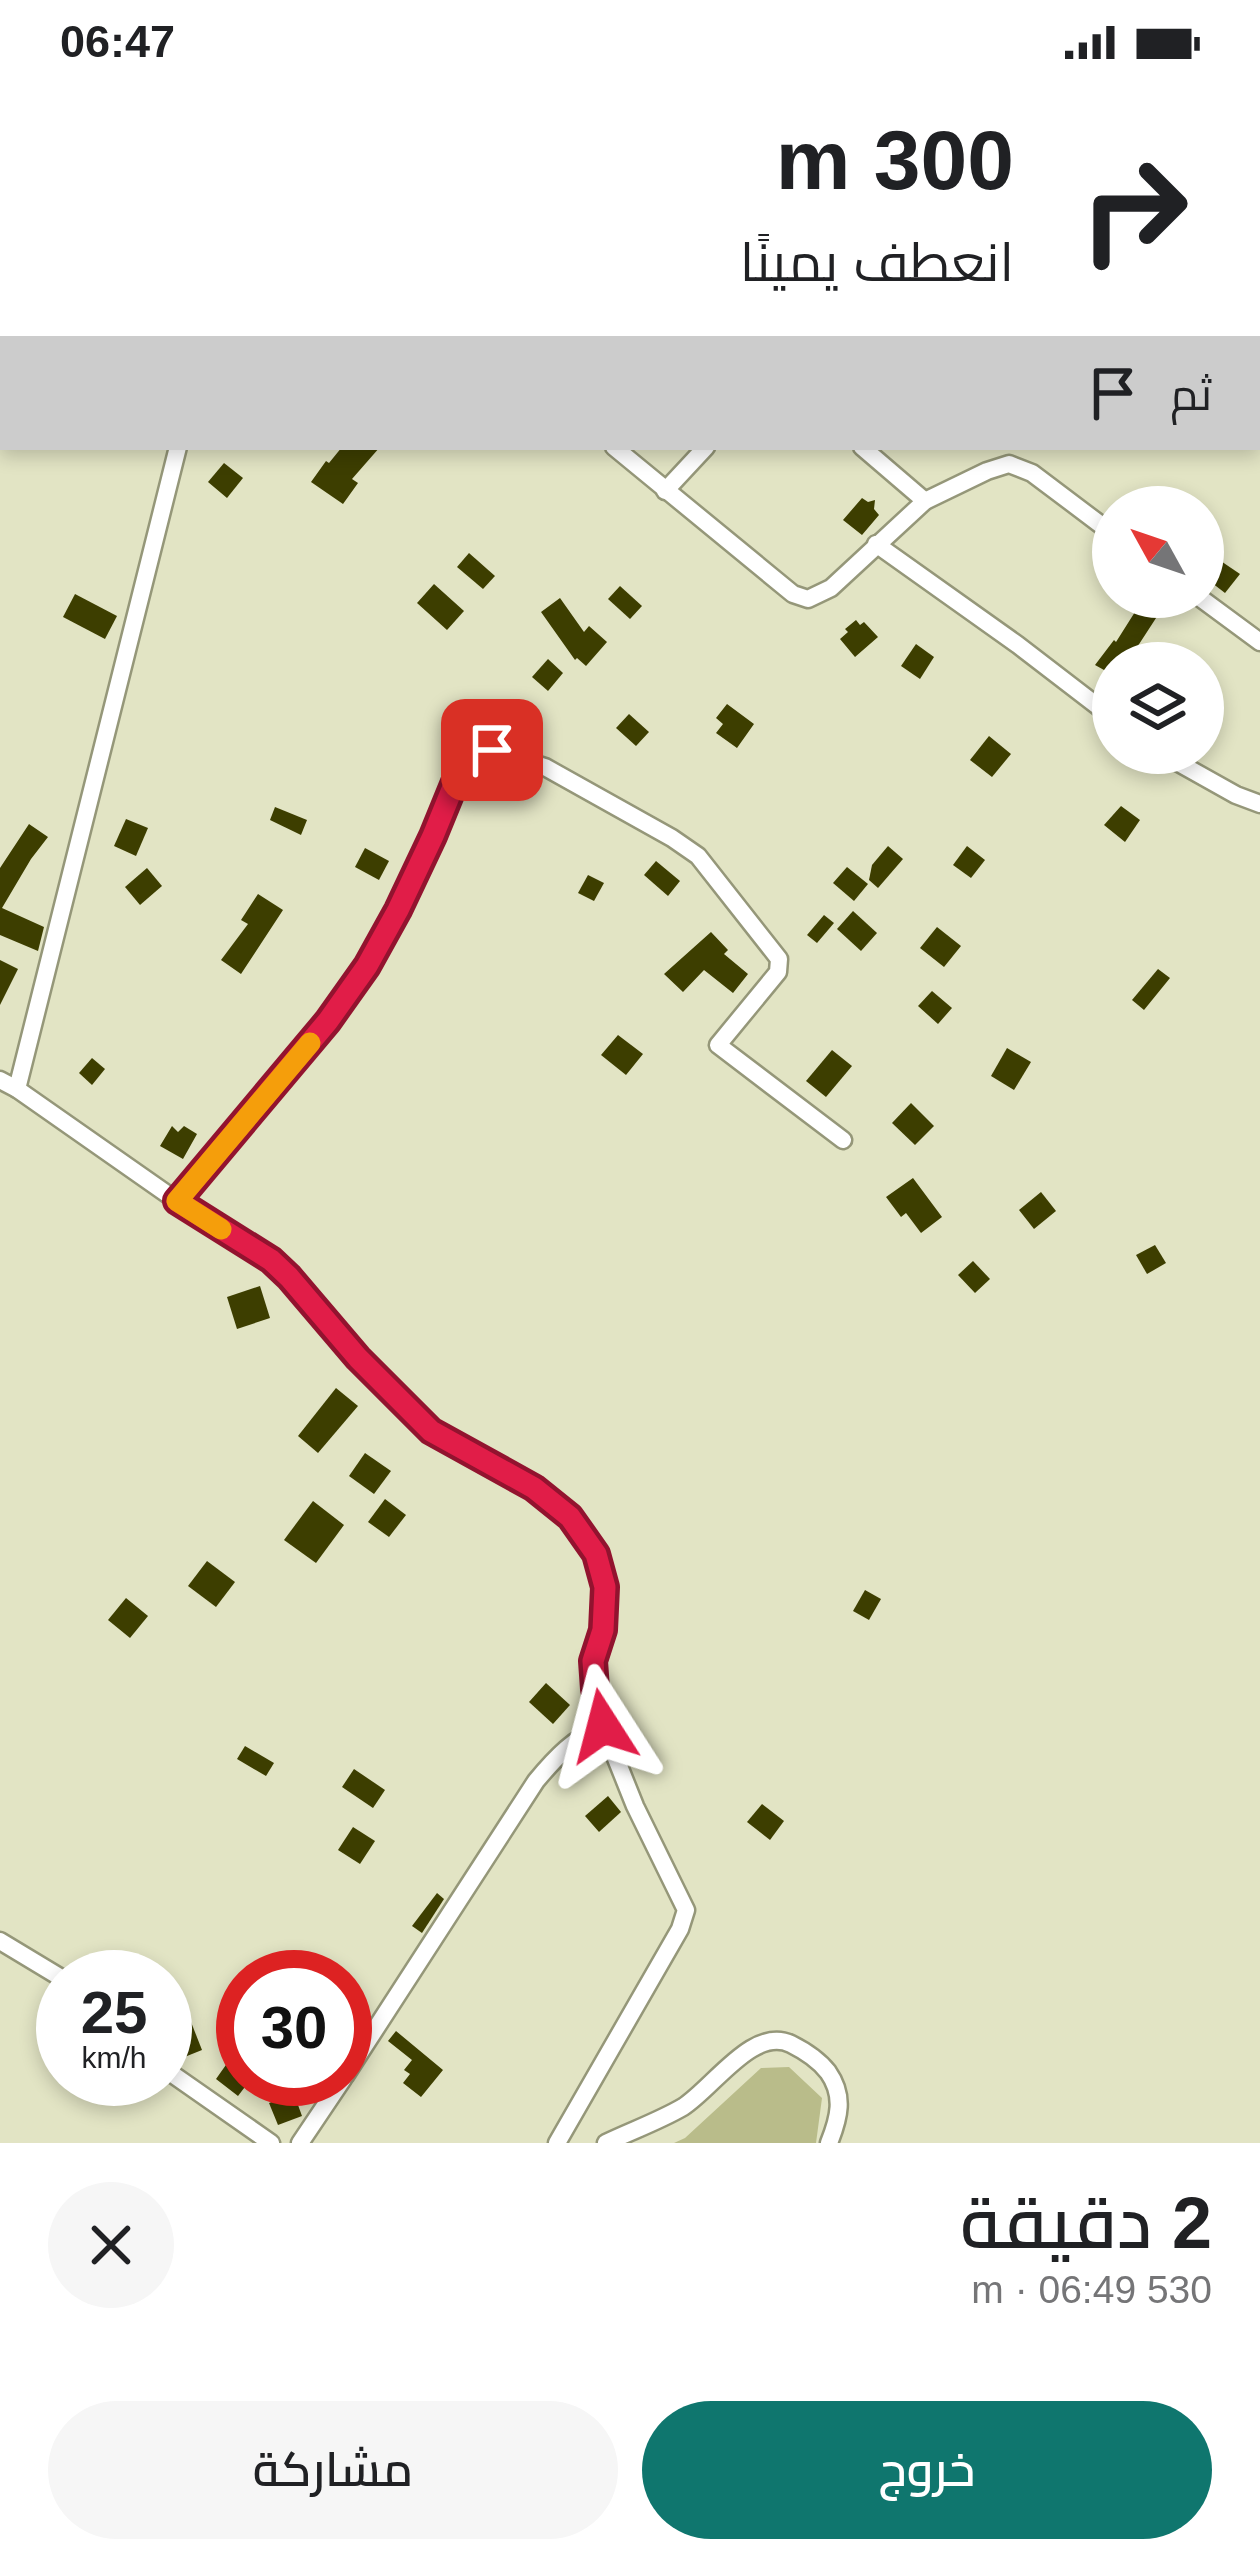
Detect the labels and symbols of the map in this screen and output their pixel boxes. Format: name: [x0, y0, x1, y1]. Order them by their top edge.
north arrow: [1092, 486, 1224, 618]
pin: [441, 699, 543, 801]
position arrow: [540, 1663, 666, 1789]
speed limit sign: 30: [216, 1950, 372, 2106]

